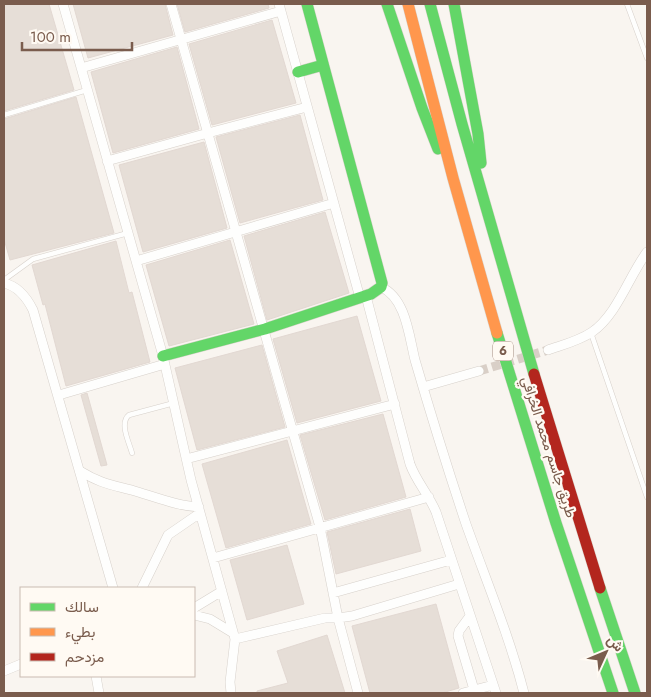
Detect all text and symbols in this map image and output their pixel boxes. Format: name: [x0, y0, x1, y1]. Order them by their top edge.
scale bar: [22, 20, 132, 52]
text: 100 m: [30, 26, 71, 48]
road number: 6: [493, 342, 513, 361]
street label: طريق جاسم محمد الخرافي: [515, 374, 581, 521]
legend: [20, 587, 195, 677]
text: سالك: [65, 596, 99, 618]
text: بطيء: [65, 621, 95, 645]
north arrow: [581, 627, 631, 677]
text: ش: [602, 630, 629, 656]
text: مزدحم: [65, 646, 104, 668]

